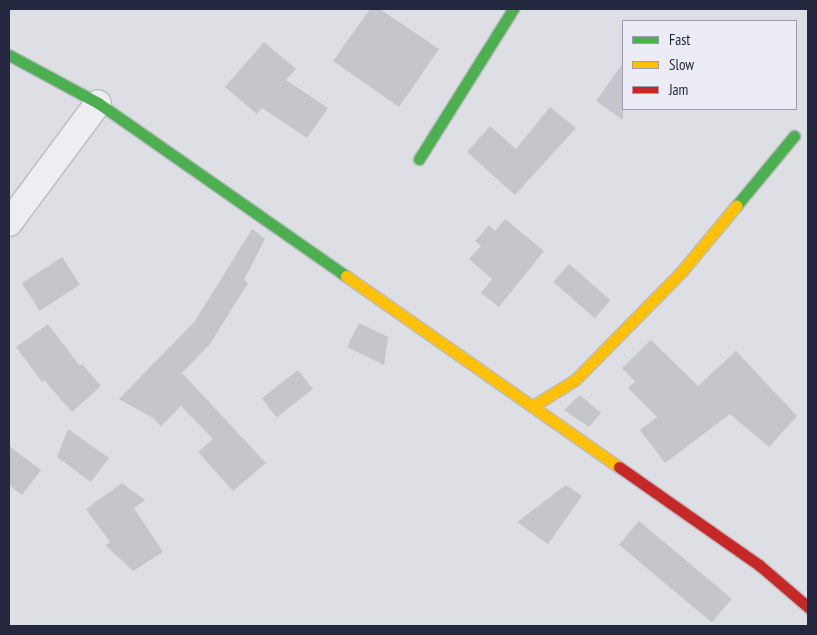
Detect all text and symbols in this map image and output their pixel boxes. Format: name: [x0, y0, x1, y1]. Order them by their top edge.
legend: [622, 20, 797, 110]
text: Fast: [669, 30, 690, 49]
text: Slow: [669, 55, 694, 74]
text: Jam: [669, 80, 688, 99]

